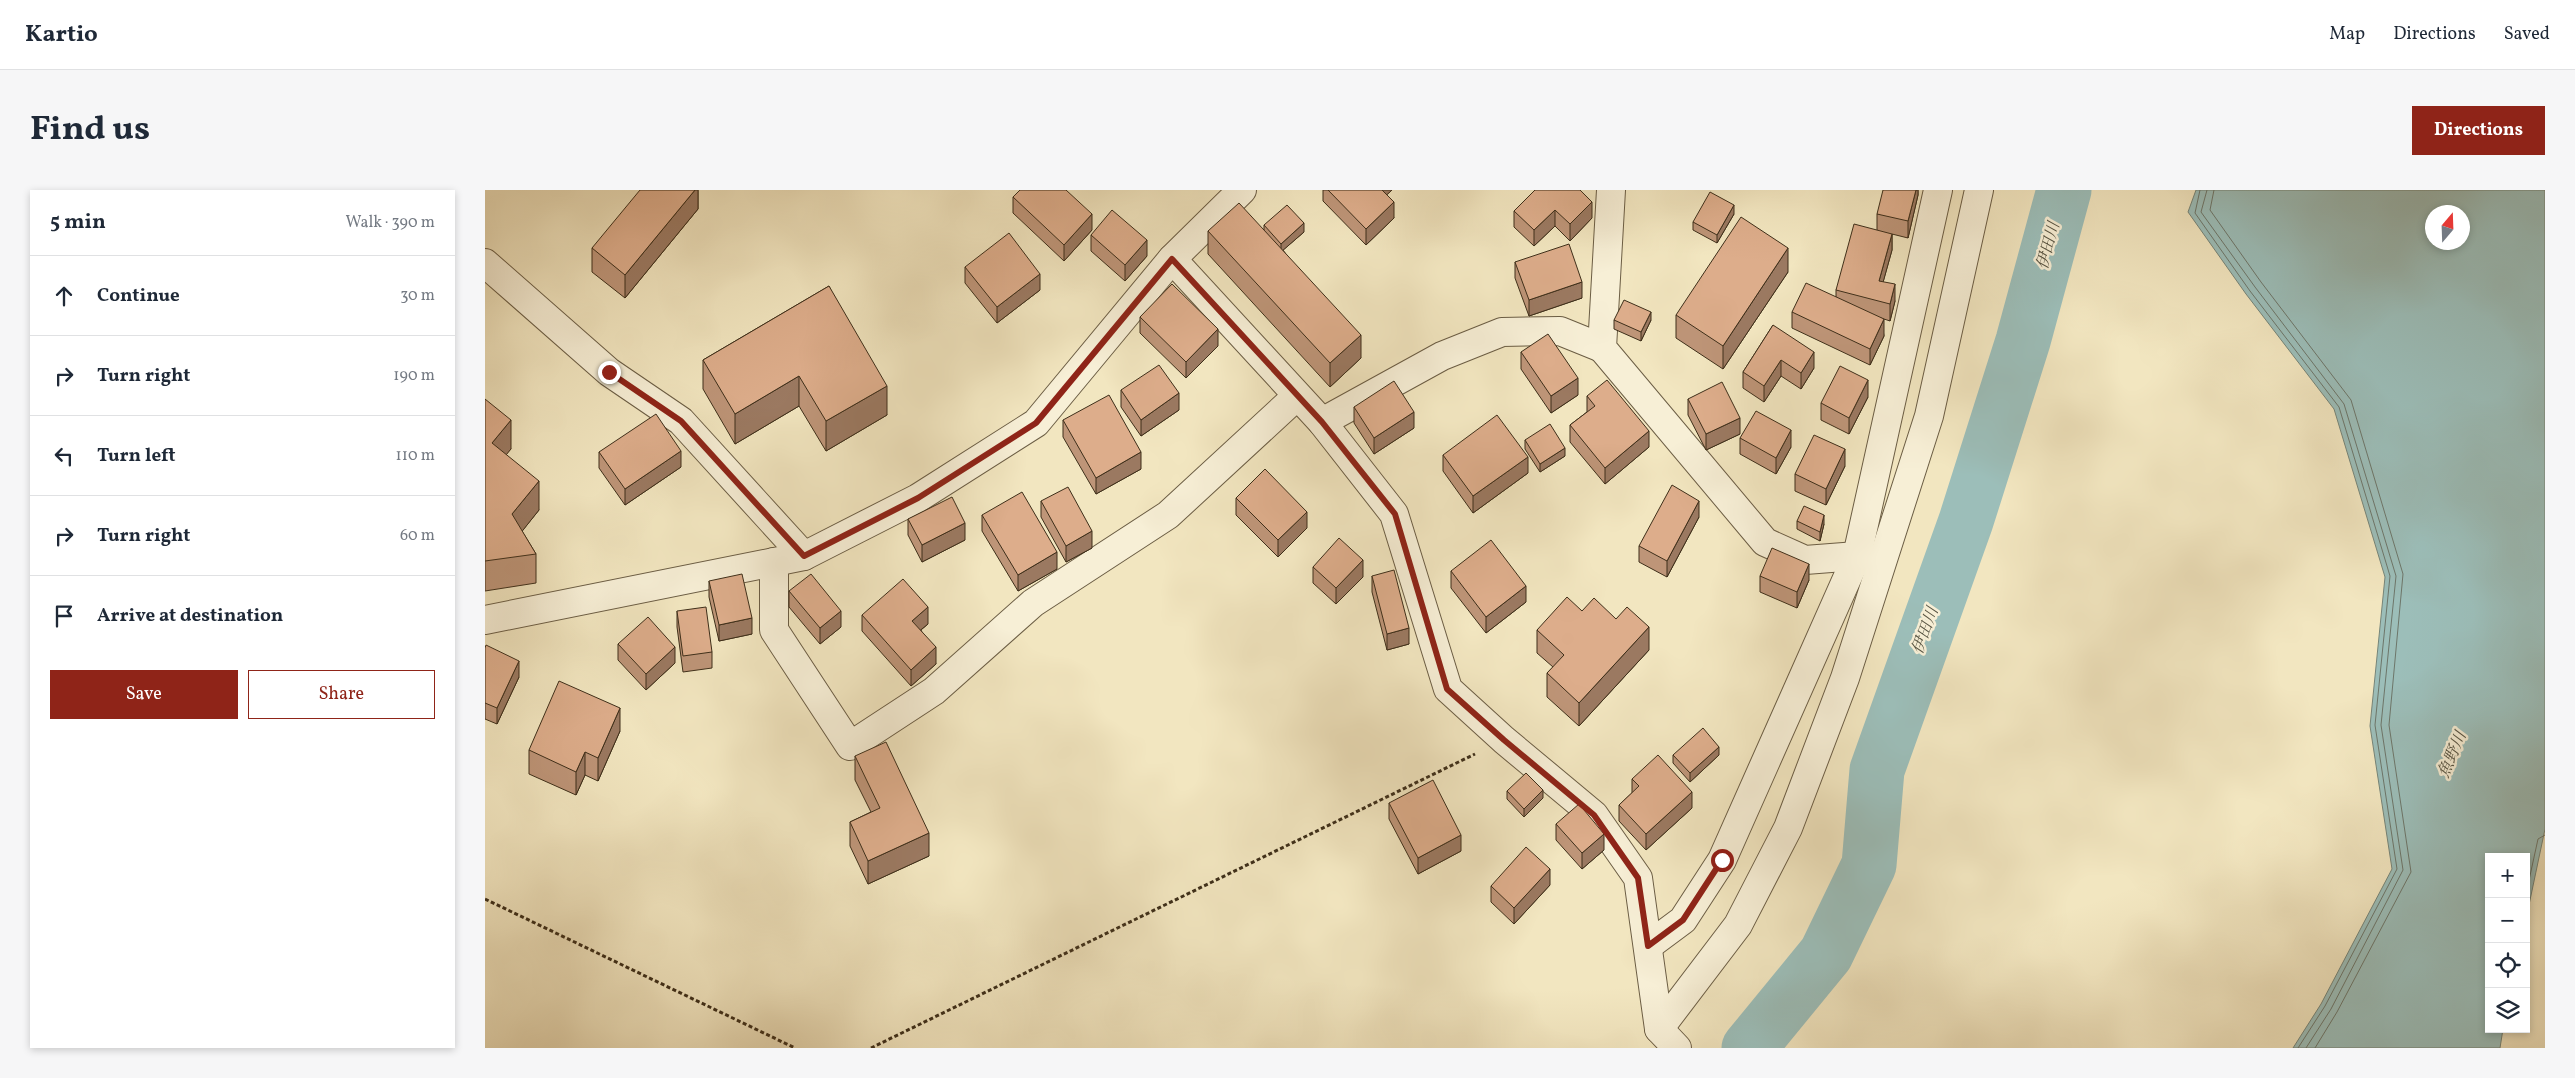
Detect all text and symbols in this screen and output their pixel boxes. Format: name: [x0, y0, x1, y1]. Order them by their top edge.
text: Kartio: [25, 18, 98, 52]
text: Map: [2329, 22, 2365, 47]
text: Directions: [2393, 22, 2476, 47]
text: Saved: [2504, 22, 2550, 47]
text: Find us: [30, 106, 150, 154]
button: Directions: [2412, 106, 2545, 155]
north arrow: [2425, 205, 2470, 250]
text: 5 min: [50, 208, 106, 237]
text: Walk · 390 m: [346, 212, 435, 234]
water label: 伊田川: [2032, 218, 2066, 272]
icon: ahead: [50, 282, 78, 310]
text: Continue: [97, 283, 180, 309]
text: 30 m: [400, 285, 435, 307]
route end: [598, 361, 621, 384]
icon: right: [50, 362, 78, 390]
text: Turn right: [97, 363, 190, 389]
text: 190 m: [393, 365, 435, 387]
icon: left: [50, 442, 78, 470]
text: Turn left: [97, 443, 176, 469]
text: 110 m: [396, 445, 435, 467]
icon: right: [50, 522, 78, 550]
text: Turn right: [97, 523, 190, 549]
text: 60 m: [400, 525, 435, 547]
icon: arrive: [50, 602, 78, 630]
text: Arrive at destination: [97, 603, 283, 629]
water label: 伊田川: [1907, 603, 1945, 657]
button: Save: [50, 670, 238, 719]
button: Share: [248, 670, 435, 719]
water label: 魚野川: [2433, 727, 2473, 781]
route start: [1711, 849, 1734, 872]
map controls: [2485, 853, 2530, 1033]
button: +: [2485, 853, 2530, 898]
button: −: [2485, 898, 2530, 943]
button: locate: [2485, 943, 2530, 988]
button: layers: [2485, 988, 2530, 1033]

